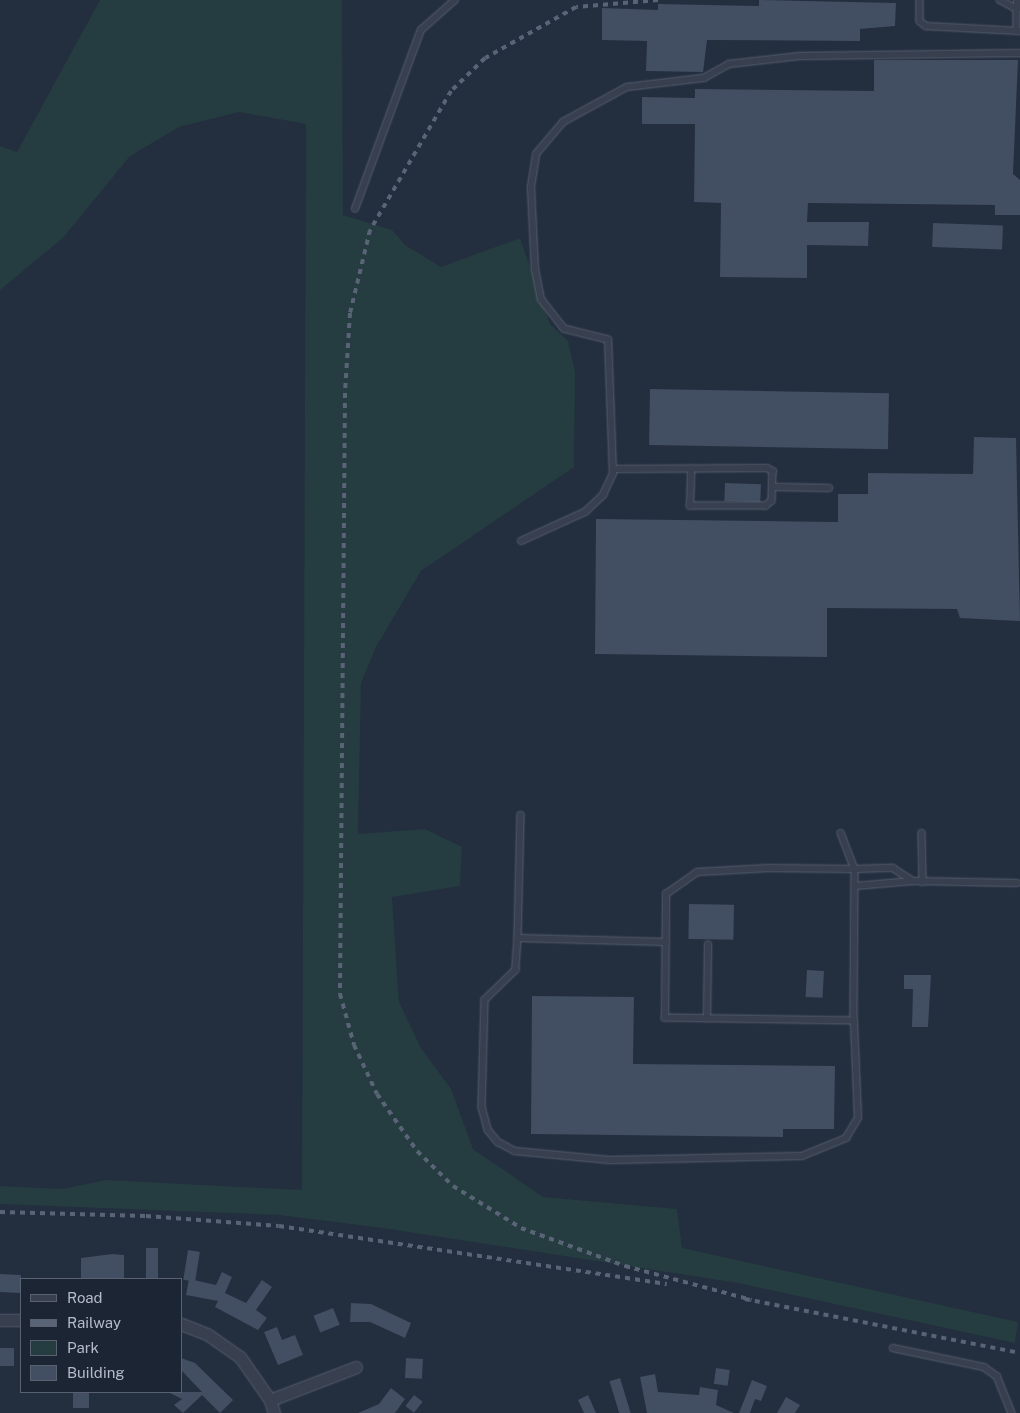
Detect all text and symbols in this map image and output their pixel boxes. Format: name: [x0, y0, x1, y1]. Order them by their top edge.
legend: [20, 1278, 182, 1393]
text: Road: [67, 1289, 103, 1306]
text: Railway: [67, 1314, 121, 1331]
text: Park: [67, 1339, 99, 1356]
text: Building: [67, 1364, 125, 1381]

